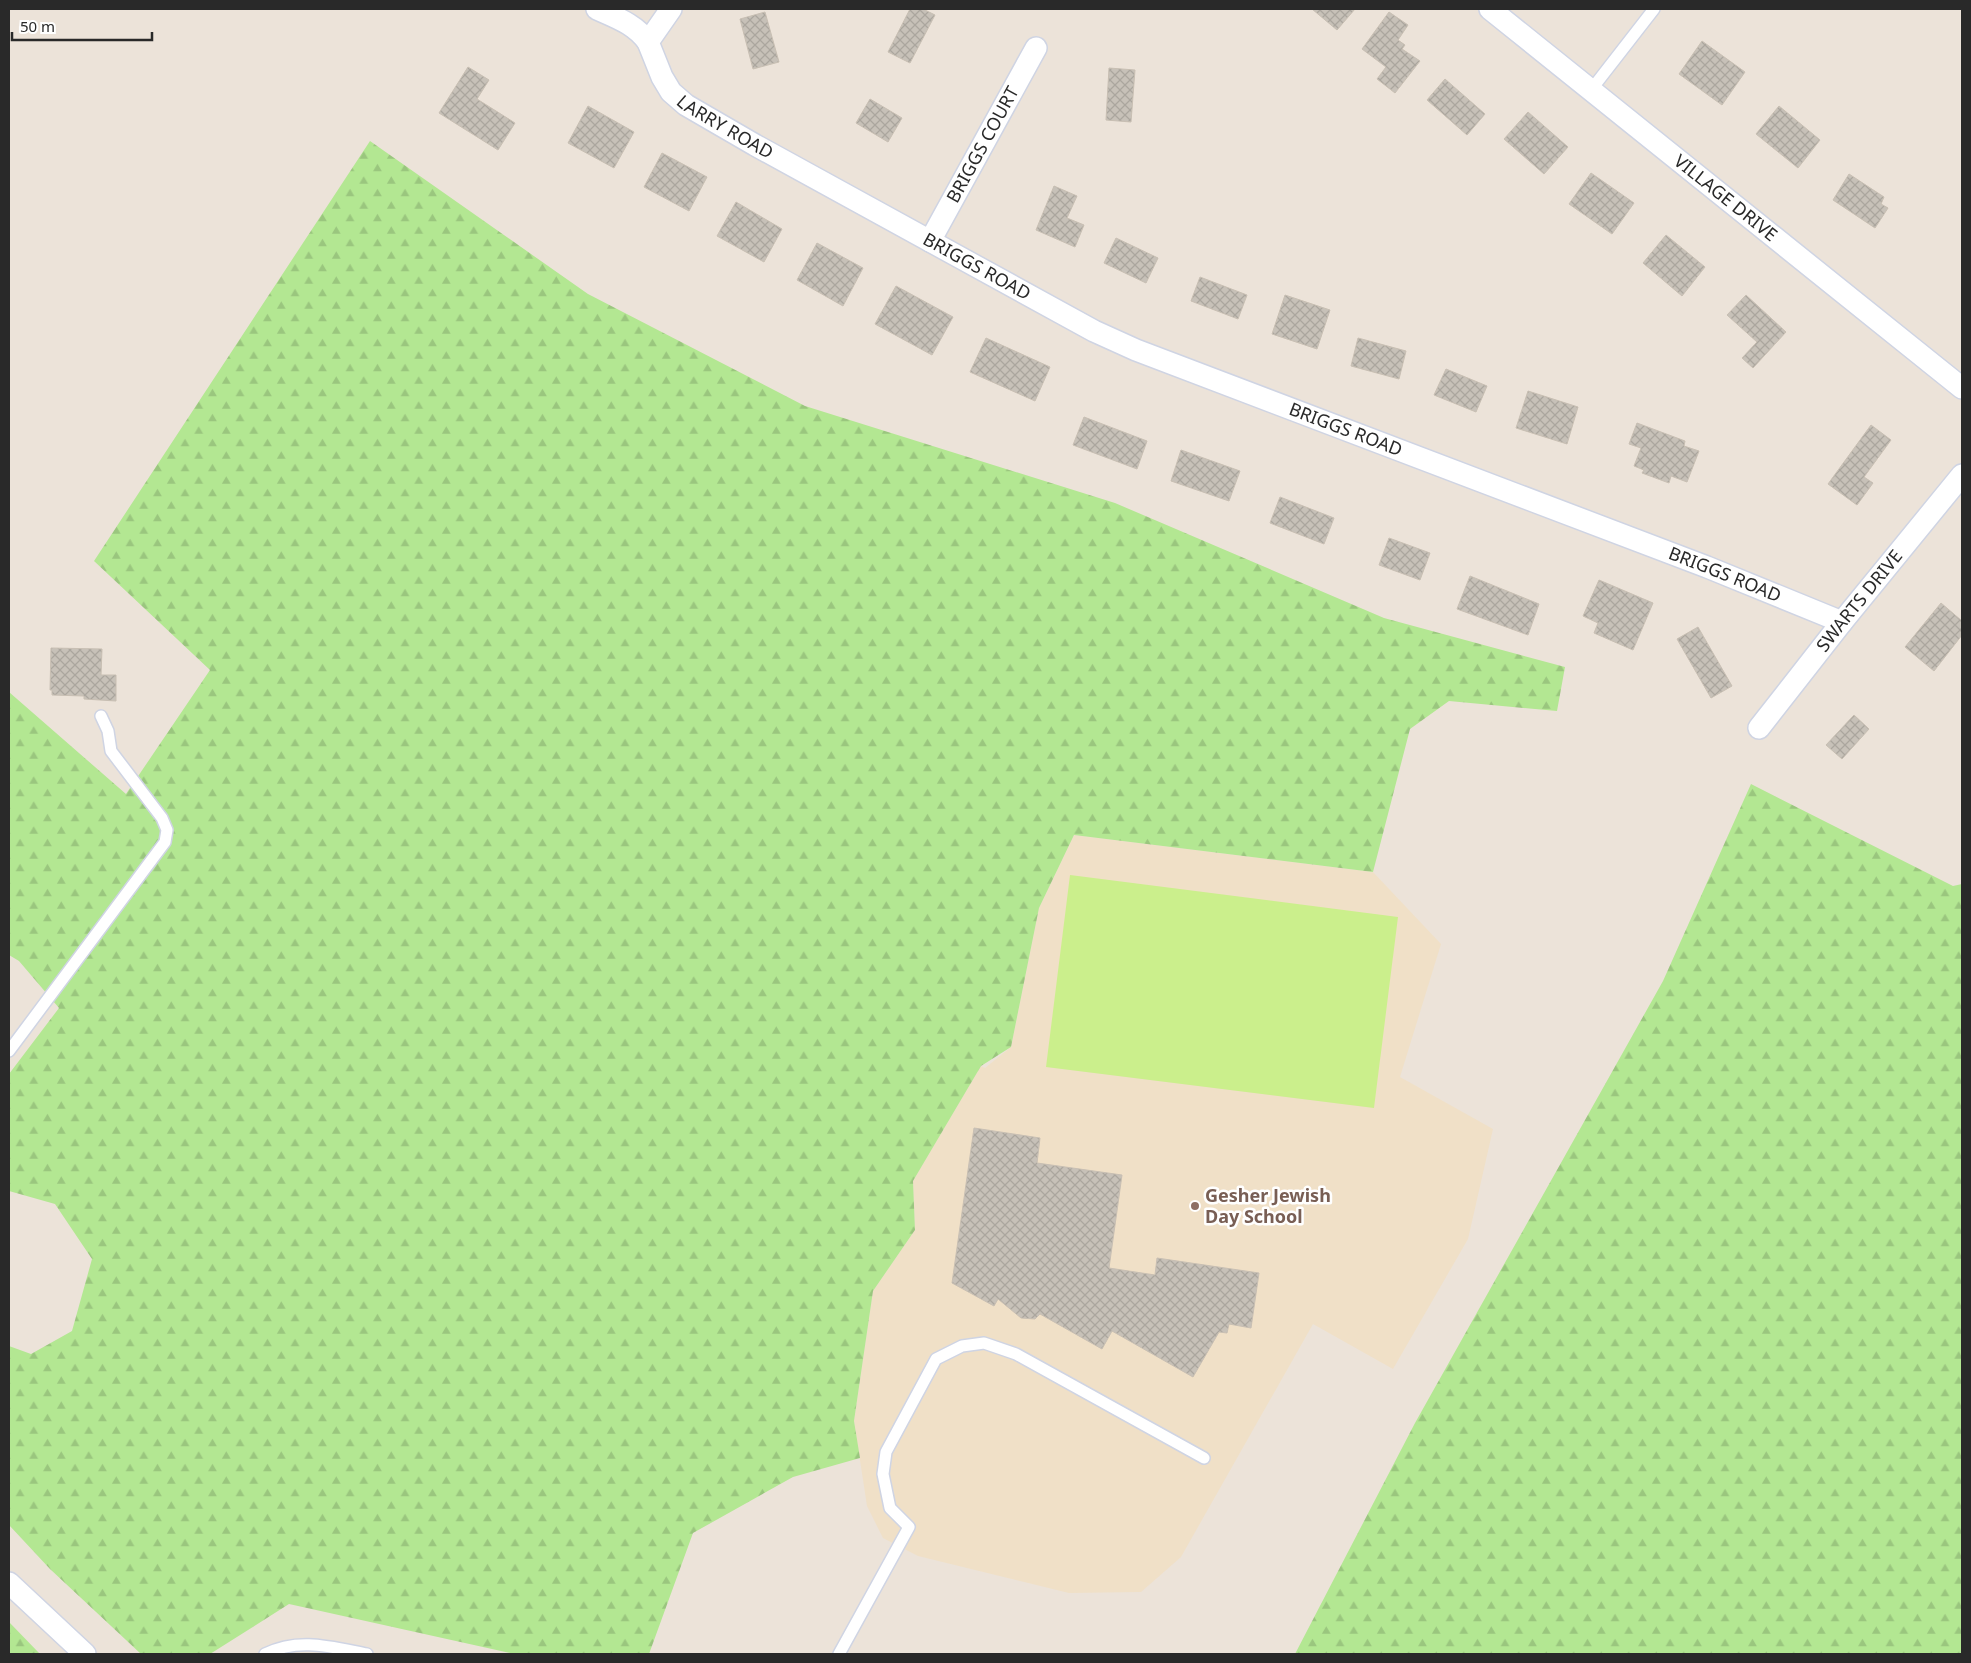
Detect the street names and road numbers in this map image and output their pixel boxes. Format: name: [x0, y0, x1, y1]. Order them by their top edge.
street label: BRIGGS COURT: [940, 82, 1024, 207]
street label: LARRY ROAD: [672, 89, 778, 164]
street label: VILLAGE DRIVE: [1669, 148, 1783, 246]
street label: BRIGGS ROAD: [919, 227, 1035, 305]
street label: BRIGGS ROAD: [1286, 396, 1406, 461]
street label: BRIGGS ROAD: [1665, 541, 1785, 607]
street label: SWARTS DRIVE: [1810, 544, 1907, 656]

